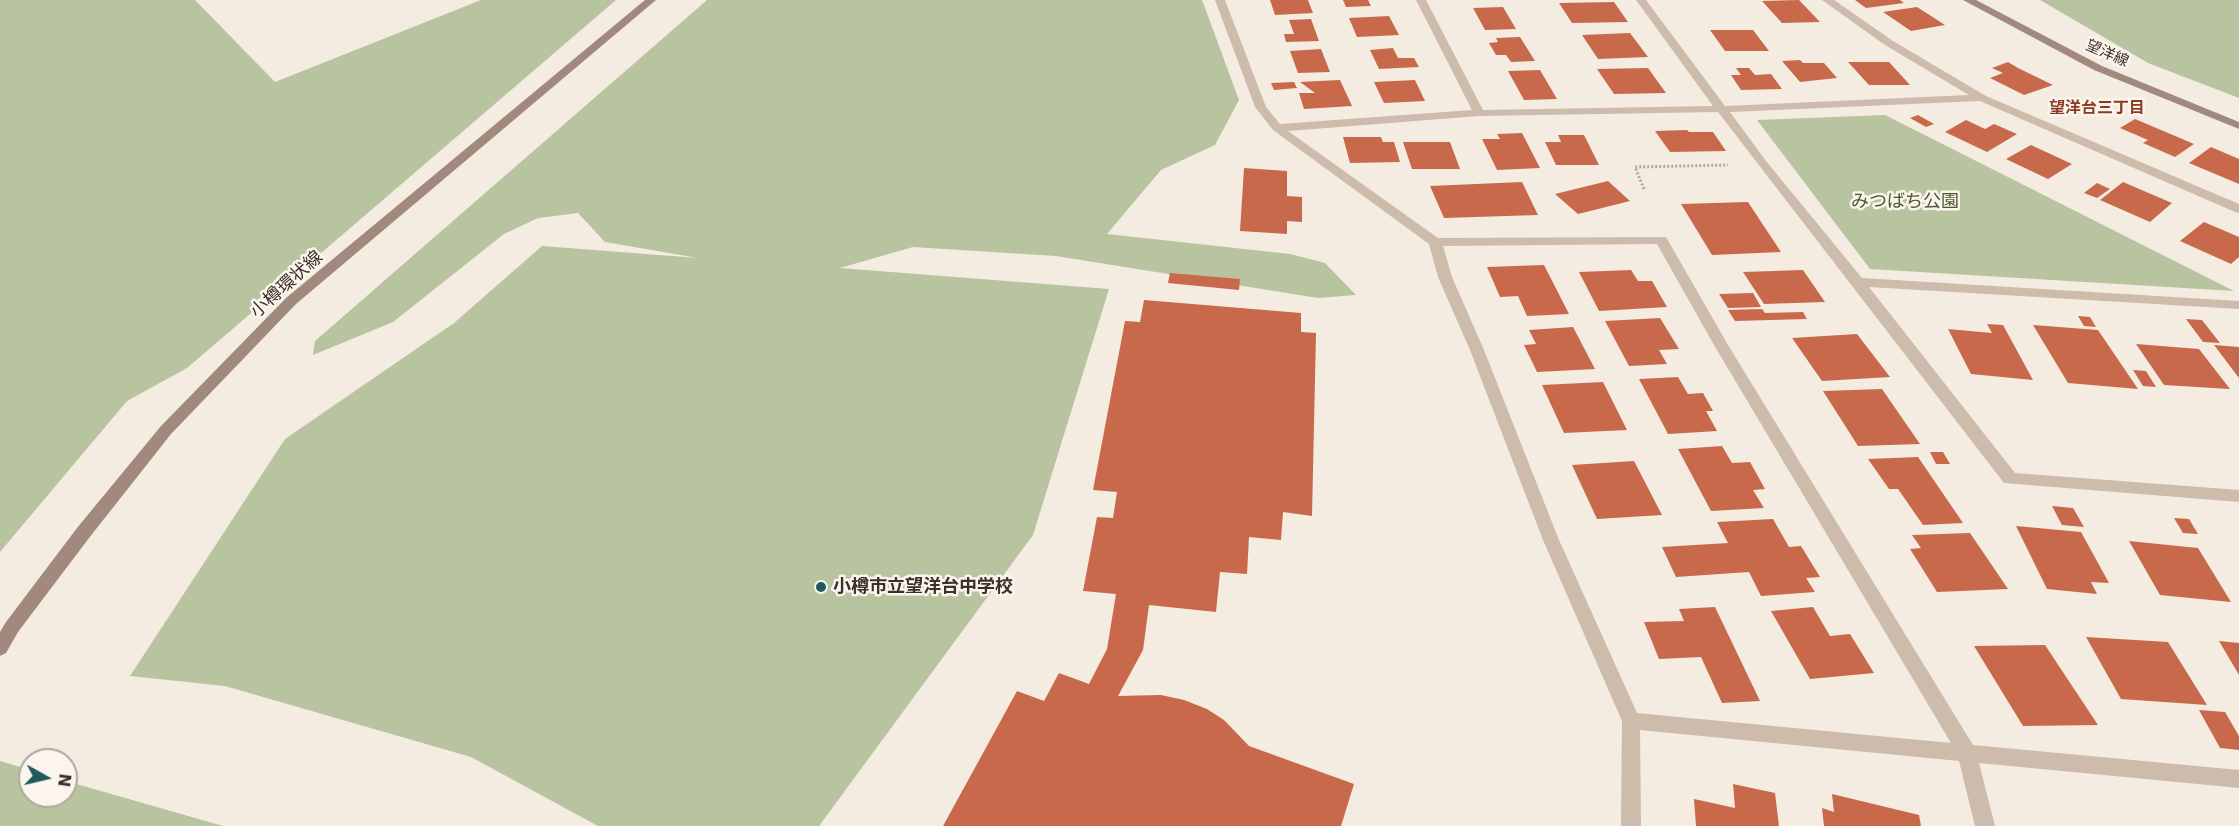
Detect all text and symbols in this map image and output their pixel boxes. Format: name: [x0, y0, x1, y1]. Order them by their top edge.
street label: 望洋線: [2083, 37, 2131, 71]
district label: 望洋台三丁目: [2049, 99, 2145, 119]
park label: みつばち公園: [1851, 191, 1959, 213]
street label: 小樽環状線: [246, 247, 328, 323]
place label: 小樽市立望洋台中学校: [833, 576, 1013, 598]
marker: 小樽市立望洋台中学校: [814, 580, 828, 594]
north arrow: [18, 748, 78, 808]
text: N: [54, 772, 75, 788]

